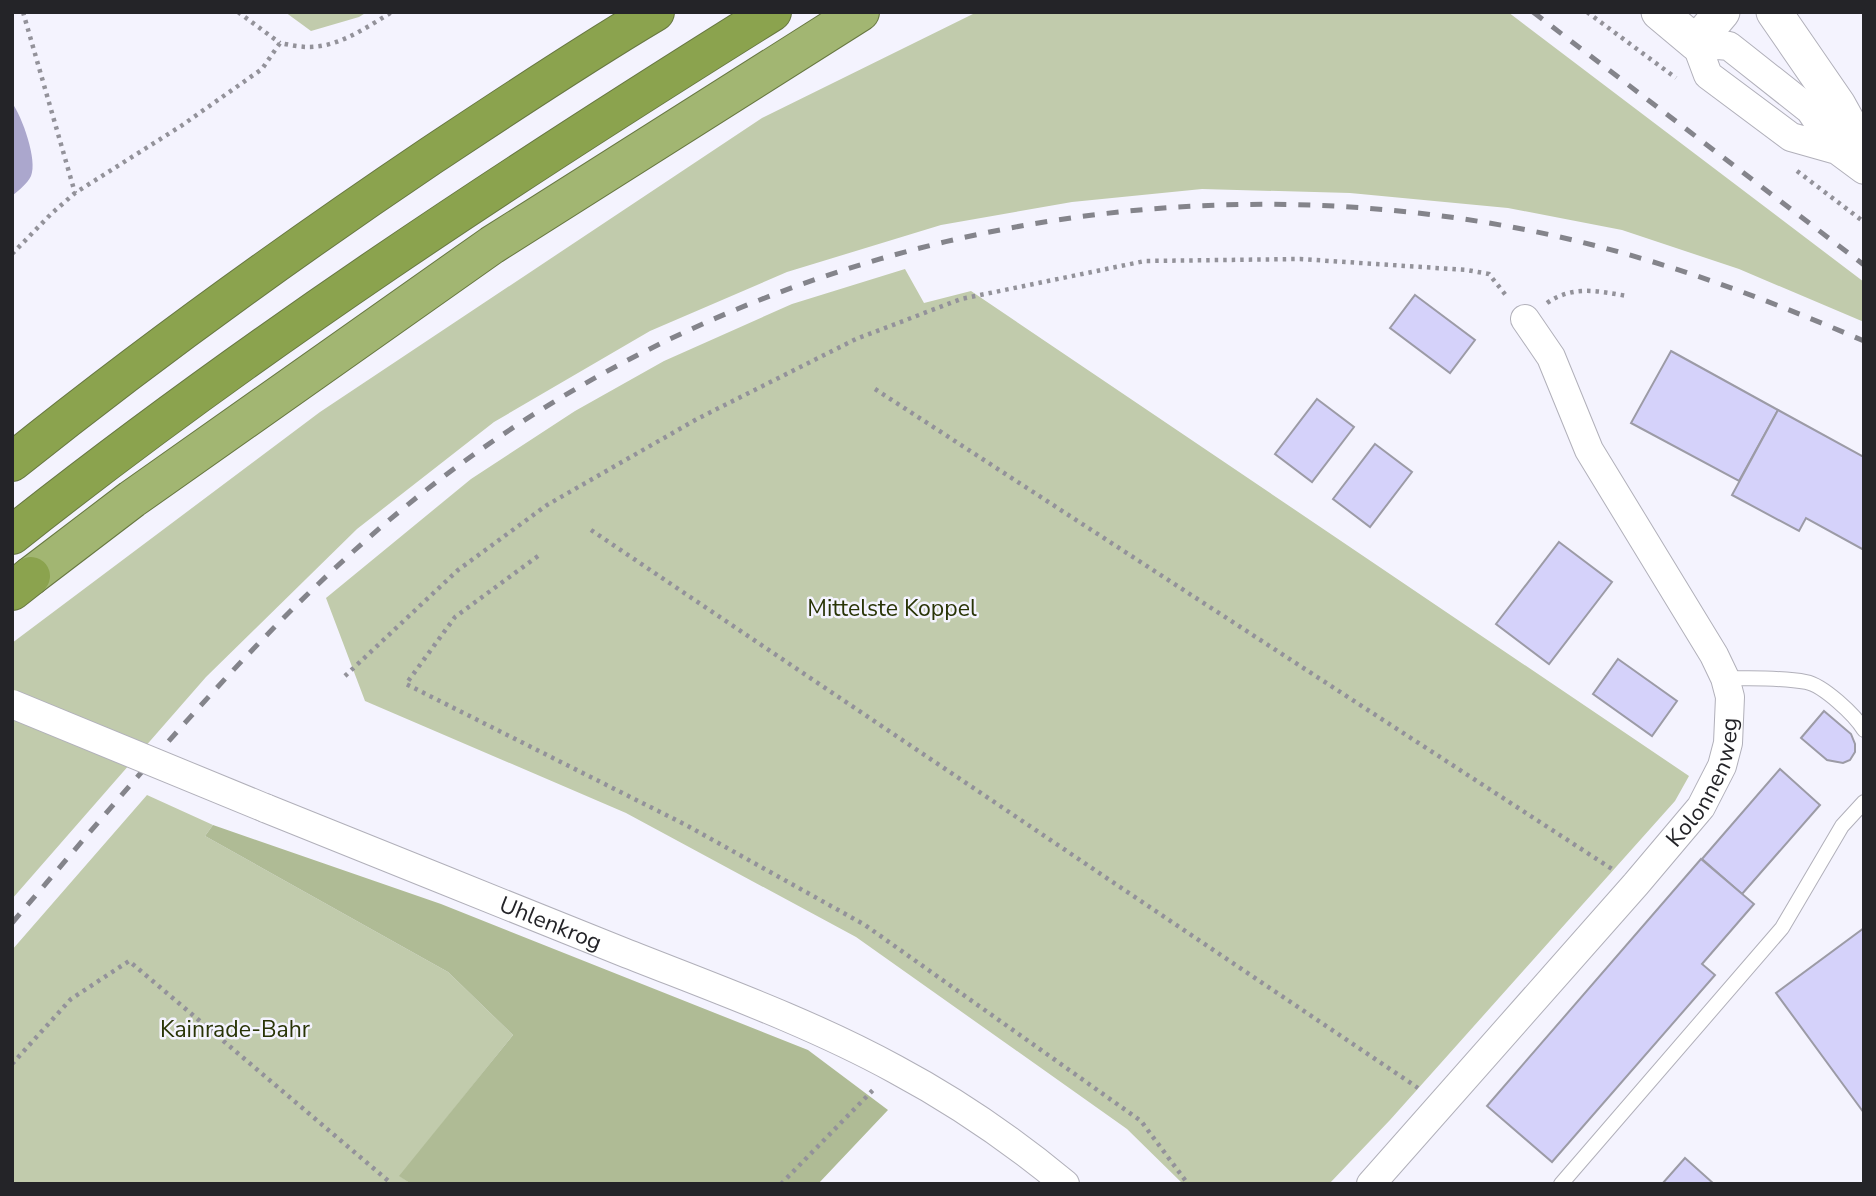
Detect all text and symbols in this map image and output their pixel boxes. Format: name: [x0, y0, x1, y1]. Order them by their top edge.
park label: Mittelste Koppel: [807, 593, 977, 624]
street label: Kolonnenweg: [1659, 717, 1745, 853]
street label: Uhlenkrog: [495, 888, 607, 957]
park label: Kainrade-Bahr: [160, 1014, 311, 1045]

